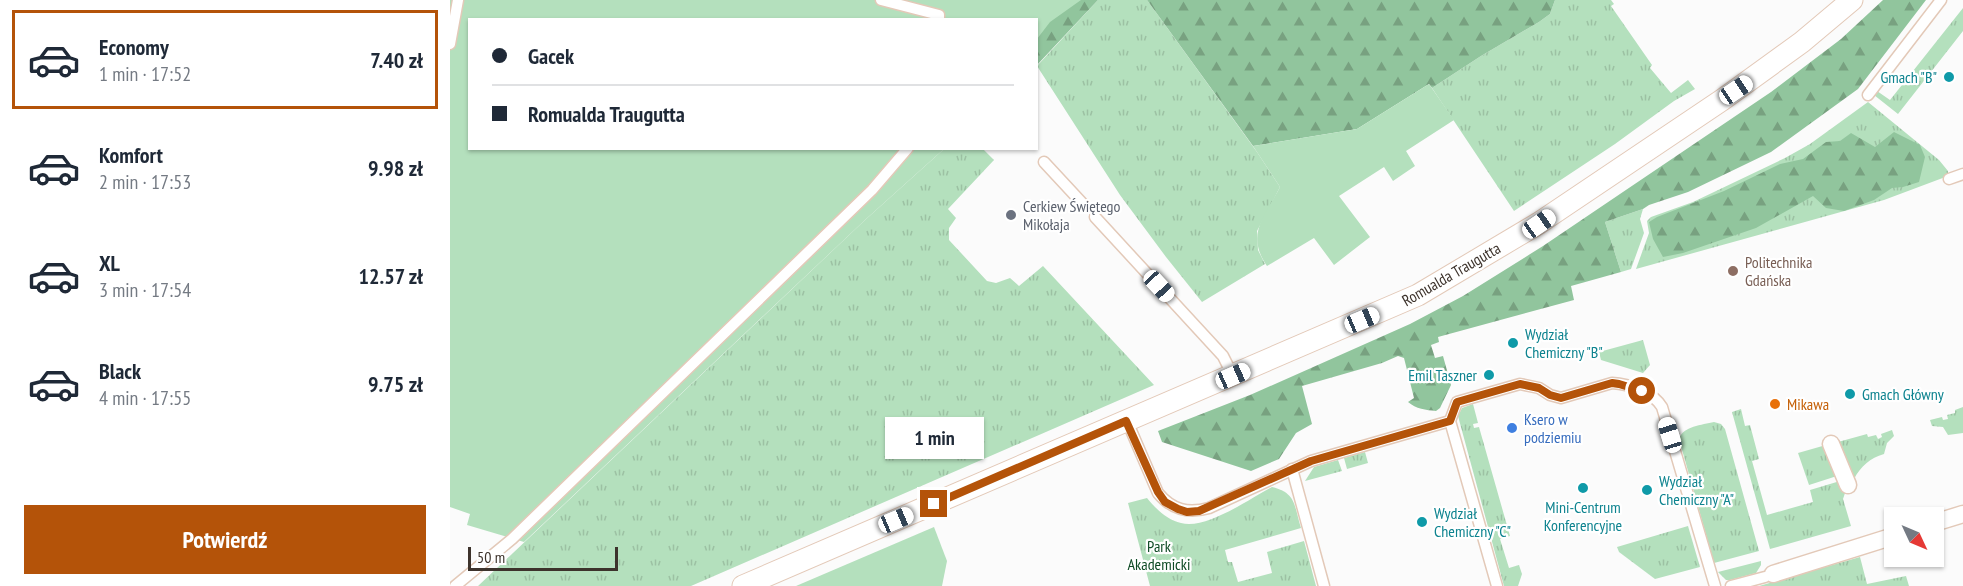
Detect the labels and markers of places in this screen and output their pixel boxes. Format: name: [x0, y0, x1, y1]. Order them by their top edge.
place label: Gmach "B": [1880, 67, 1937, 87]
marker: Gmach "B": [1942, 70, 1956, 84]
place label: Cerkiew Świętego Mikołaja: [1023, 196, 1121, 234]
marker: Cerkiew Świętego Mikołaja: [1004, 208, 1018, 222]
place label: Politechnika Gdańska: [1745, 252, 1812, 290]
marker: Politechnika Gdańska: [1726, 264, 1740, 278]
place label: Wydział Chemiczny "B": [1525, 324, 1603, 362]
marker: Wydział Chemiczny "B": [1506, 336, 1520, 350]
place label: Emil Taszner: [1408, 365, 1478, 385]
marker: Emil Taszner: [1482, 368, 1496, 382]
place label: Gmach Główny: [1862, 384, 1944, 404]
marker: Gmach Główny: [1843, 387, 1857, 401]
place label: Mikawa: [1787, 394, 1829, 414]
marker: Mikawa: [1768, 397, 1782, 411]
place label: Ksero w podziemiu: [1524, 409, 1582, 447]
marker: Ksero w podziemiu: [1505, 421, 1519, 435]
place label: Wydział Chemiczny "A": [1659, 471, 1734, 509]
marker: Mini-Centrum Konferencyjne: [1576, 481, 1590, 495]
marker: Wydział Chemiczny "A": [1640, 483, 1654, 497]
place label: Mini-Centrum Konferencyjne: [1544, 497, 1622, 535]
place label: Wydział Chemiczny "C": [1434, 503, 1511, 541]
marker: Wydział Chemiczny "C": [1415, 515, 1429, 529]

